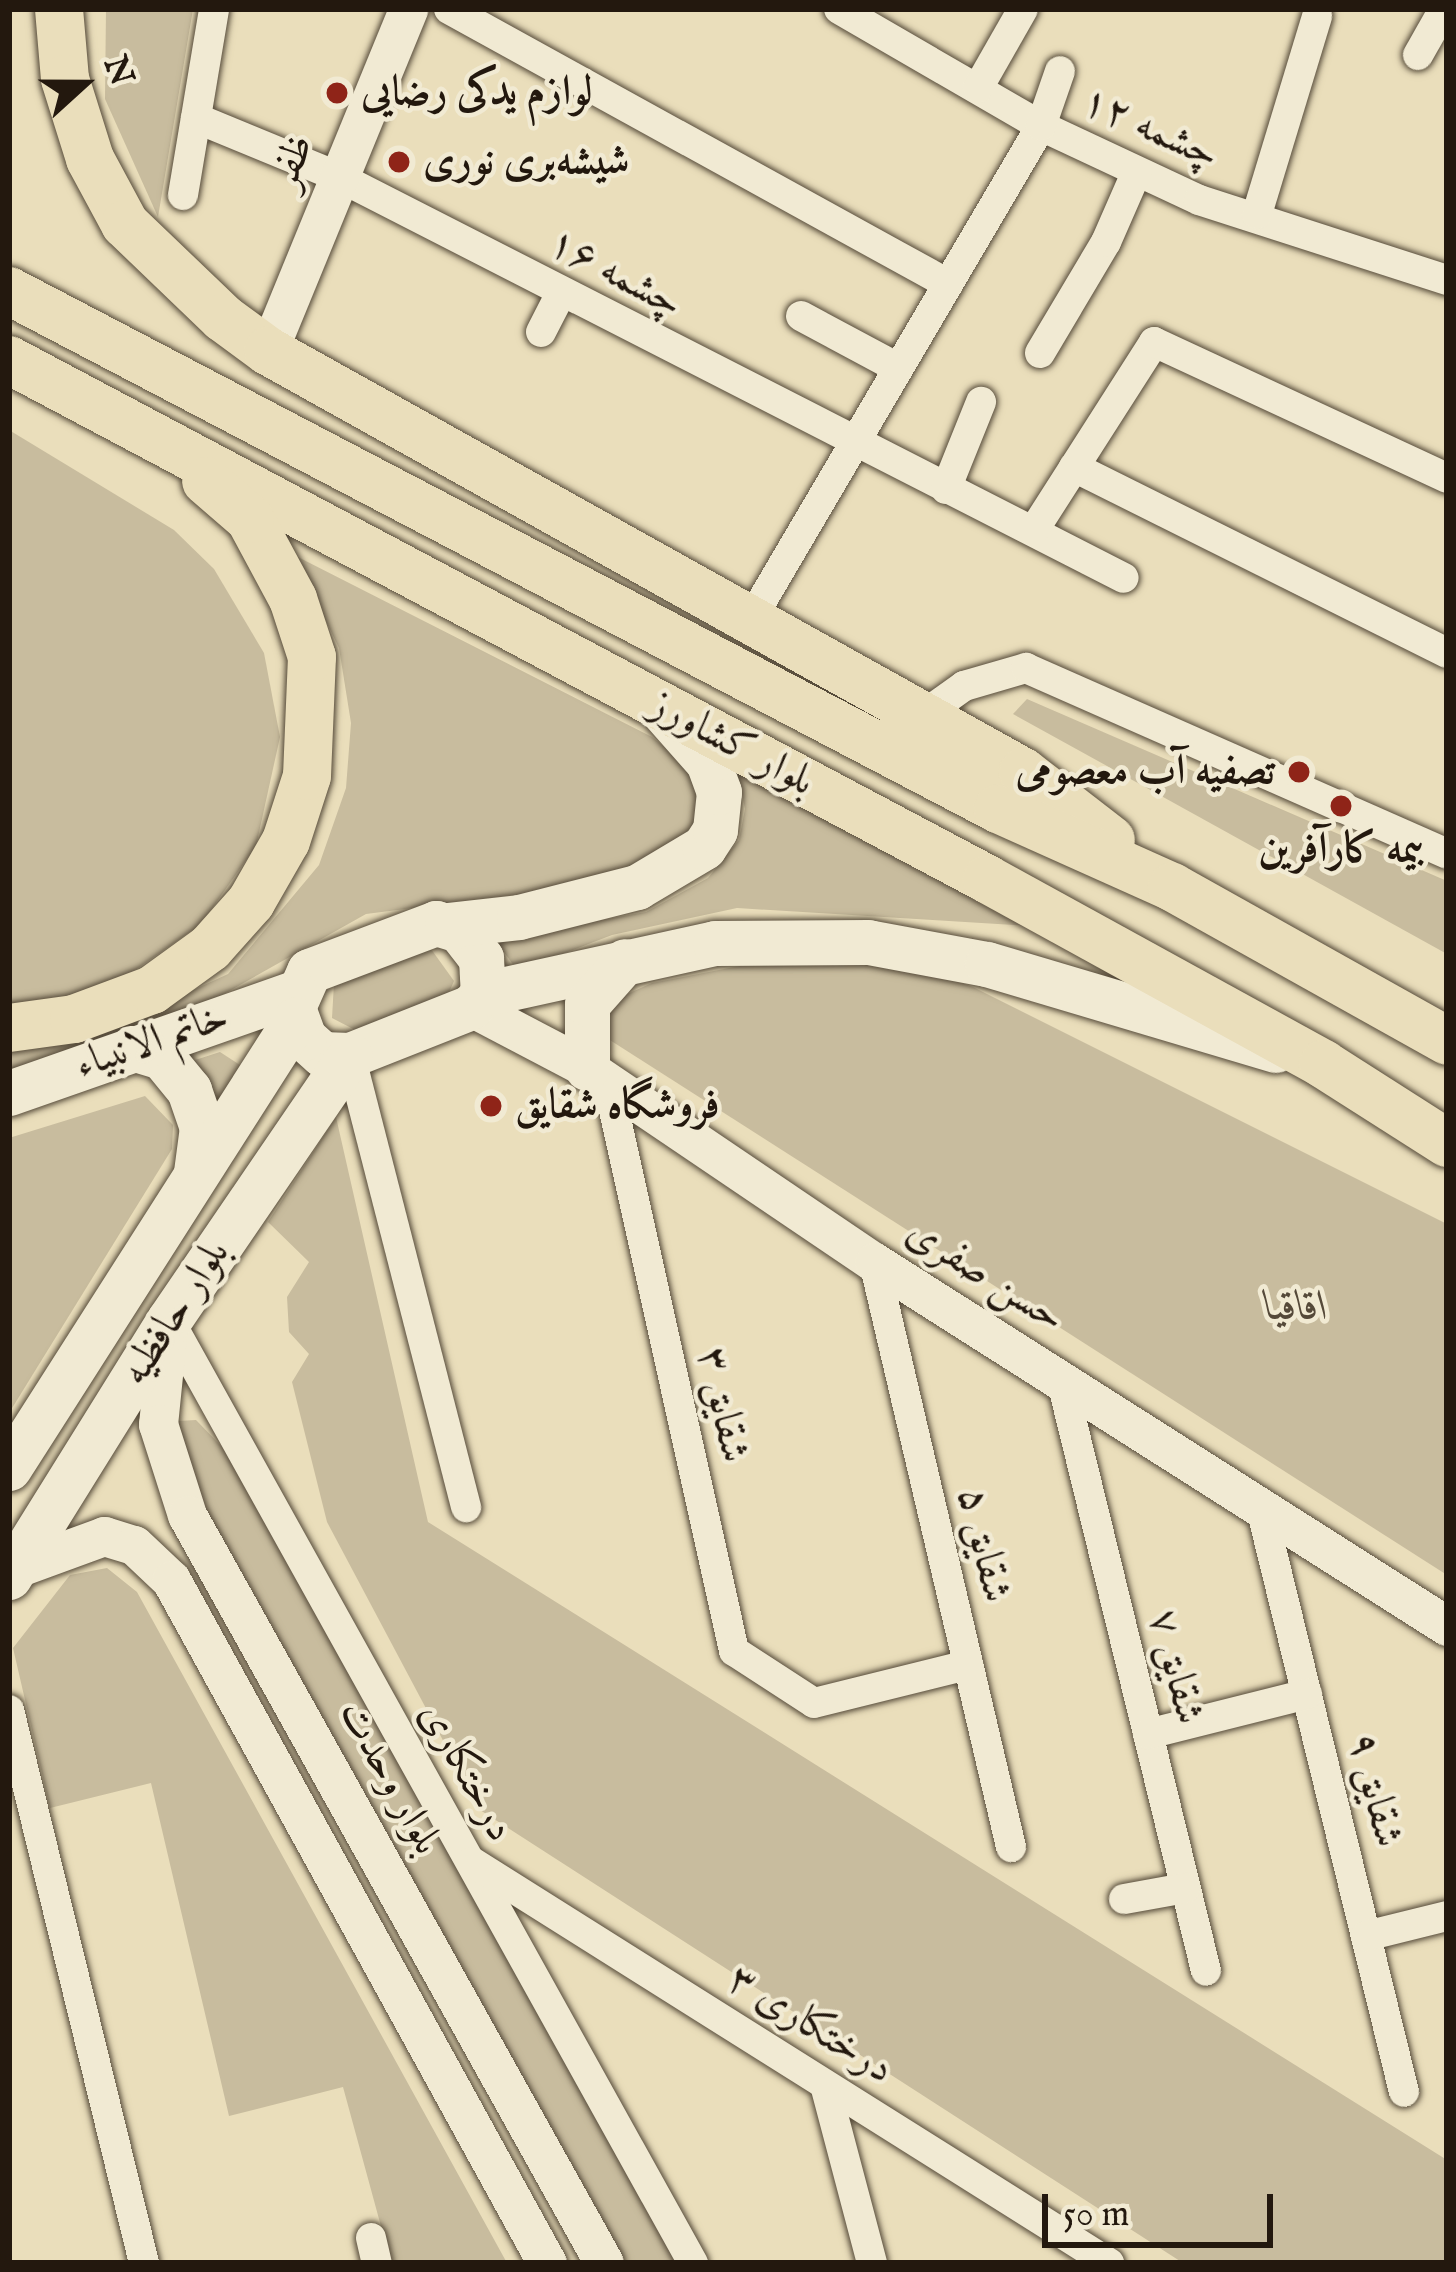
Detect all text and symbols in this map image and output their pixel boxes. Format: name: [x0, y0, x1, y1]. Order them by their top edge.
north arrow: [24, 24, 144, 144]
text: N: [93, 50, 142, 92]
place label: لوازم یدکی رضایی: [361, 68, 593, 118]
street label: چشمه ۱۲: [1074, 76, 1226, 182]
marker: لوازم یدکی رضایی: [324, 80, 350, 106]
street label: ظفر: [260, 127, 326, 197]
place label: شیشه‌بری نوری: [423, 137, 630, 187]
marker: شیشه‌بری نوری: [386, 149, 412, 175]
street label: چشمه ۱۶: [539, 218, 691, 330]
street label: بلوار کشاورز: [641, 680, 823, 808]
place label: تصفیه آب معصومی: [1016, 747, 1275, 797]
marker: تصفیه آب معصومی: [1286, 759, 1312, 785]
marker: بیمه کارآفرین: [1328, 793, 1354, 819]
place label: بیمه کارآفرین: [1258, 825, 1424, 875]
street label: خاتم الانبیاء: [69, 992, 235, 1092]
place label: فروشگاه شقایق: [515, 1081, 720, 1131]
marker: فروشگاه شقایق: [478, 1093, 504, 1119]
street label: حسن صفری: [896, 1207, 1074, 1345]
street label: بلوار حافظیه: [110, 1231, 242, 1395]
park label: اقاقیا: [1265, 1283, 1329, 1333]
street label: شقایق ۳: [685, 1343, 759, 1467]
street label: شقایق ۵: [945, 1483, 1021, 1607]
street label: شقایق ۷: [1136, 1604, 1214, 1730]
street label: بلوار وحدت: [326, 1692, 452, 1864]
street label: درختکاری: [407, 1693, 525, 1851]
street label: شقایق ۹: [1335, 1727, 1413, 1853]
street label: درختکاری ۳: [718, 1954, 902, 2096]
scale bar: [1048, 2170, 1279, 2244]
text: 50 m: [1063, 2192, 1129, 2238]

